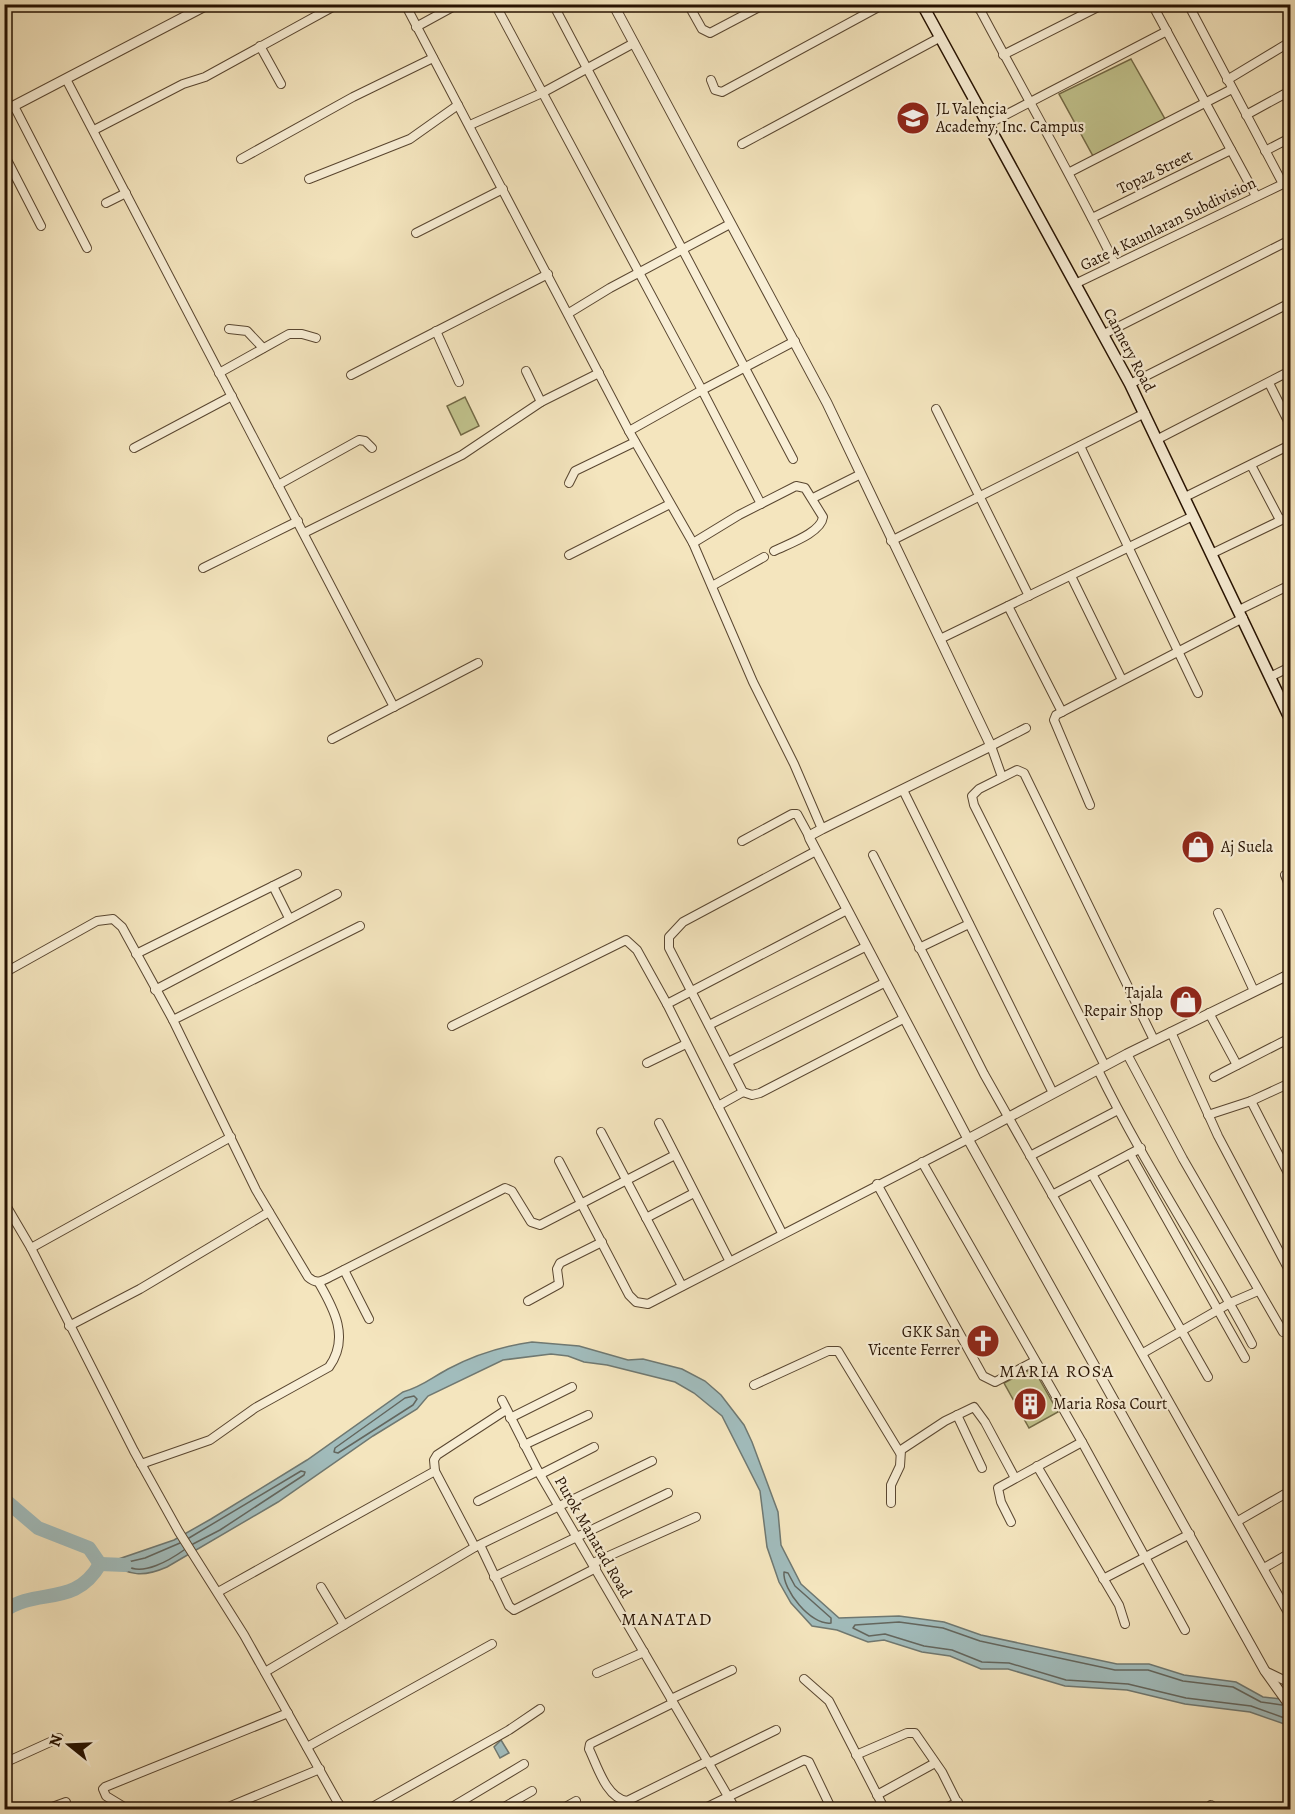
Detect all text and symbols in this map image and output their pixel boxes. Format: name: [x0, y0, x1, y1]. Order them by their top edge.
place label: JL Valencia Academy, Inc. Campus: [935, 98, 1084, 138]
school or university icon: JL Valencia Academy, Inc. Campus: [895, 100, 931, 136]
street label: Topaz Street: [1114, 144, 1196, 200]
street label: Gate 4 Kaunlaran Subdivision: [1076, 172, 1260, 276]
street label: Cannery Road: [1098, 304, 1161, 396]
shop icon: Aj Suela: [1180, 829, 1216, 865]
place label: Aj Suela: [1220, 836, 1274, 858]
place label: Tajala Repair Shop: [1084, 982, 1164, 1022]
shop icon: Tajala Repair Shop: [1168, 984, 1204, 1020]
place label: GKK San Vicente Ferrer: [867, 1321, 960, 1361]
church icon: GKK San Vicente Ferrer: [965, 1323, 1001, 1359]
district label: MARIA ROSA: [999, 1359, 1115, 1383]
building icon: Maria Rosa Court: [1012, 1386, 1048, 1422]
place label: Maria Rosa Court: [1053, 1393, 1167, 1415]
street label: Purok Manatad Road: [549, 1472, 637, 1602]
district label: MANATAD: [621, 1607, 713, 1631]
north arrow: [39, 1715, 99, 1775]
text: N: [43, 1731, 68, 1750]

